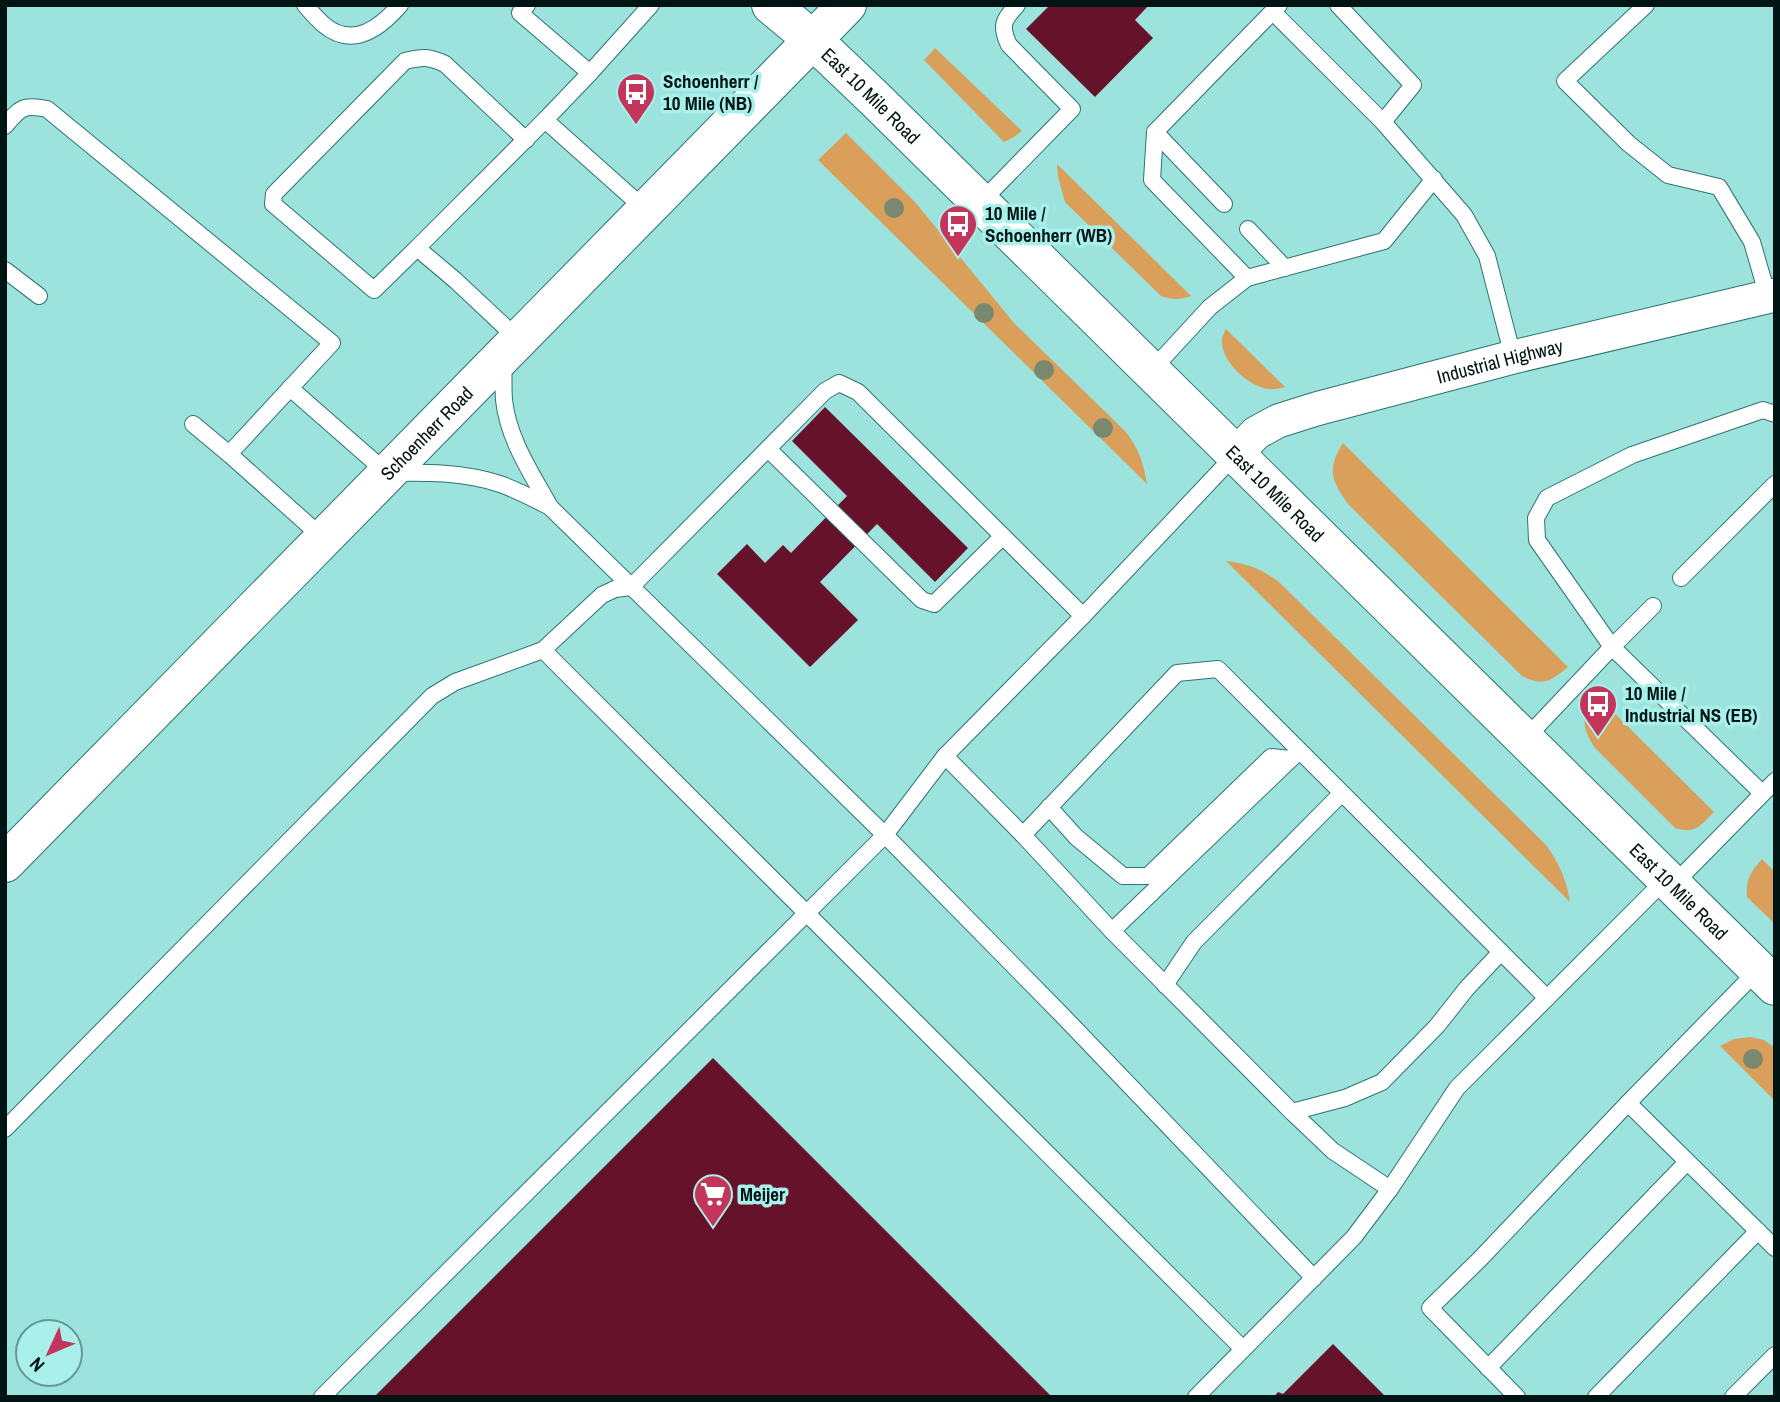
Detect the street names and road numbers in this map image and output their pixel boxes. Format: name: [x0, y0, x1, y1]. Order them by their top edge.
street label: East 10 Mile Road: [816, 42, 926, 150]
street label: Industrial Highway: [1434, 333, 1566, 390]
street label: Schoenherr Road: [375, 381, 479, 486]
street label: East 10 Mile Road: [1220, 439, 1330, 548]
street label: East 10 Mile Road: [1624, 837, 1734, 946]

